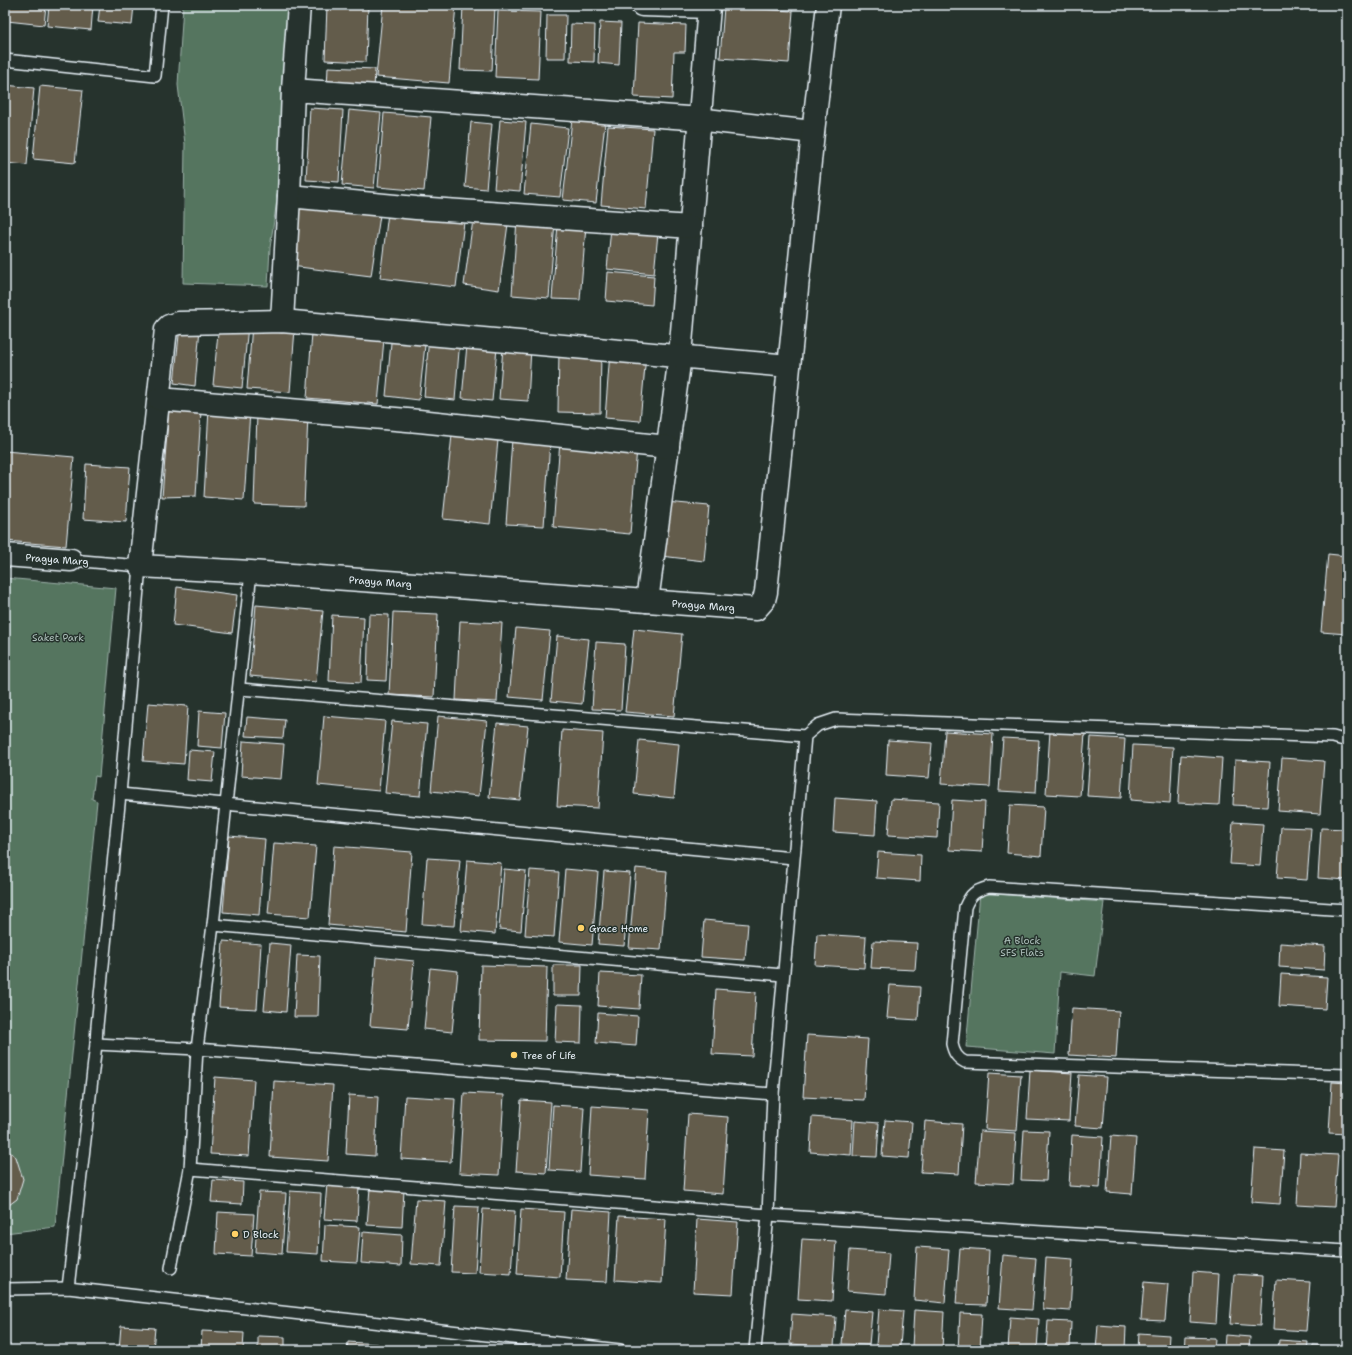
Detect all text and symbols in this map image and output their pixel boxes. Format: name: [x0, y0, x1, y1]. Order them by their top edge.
street label: Pragya Marg: [25, 551, 89, 568]
street label: Pragya Marg: [348, 573, 412, 591]
street label: Pragya Marg: [671, 597, 735, 614]
park label: Saket Park: [32, 631, 84, 644]
place label: Grace Home: [589, 922, 649, 935]
marker: Grace Home: [576, 923, 586, 933]
park label: A Block SFS Flats: [1000, 934, 1044, 959]
place label: Tree of Life: [522, 1049, 576, 1062]
marker: Tree of Life: [509, 1050, 519, 1060]
place label: D Block: [243, 1228, 279, 1241]
marker: D Block: [230, 1229, 240, 1239]

